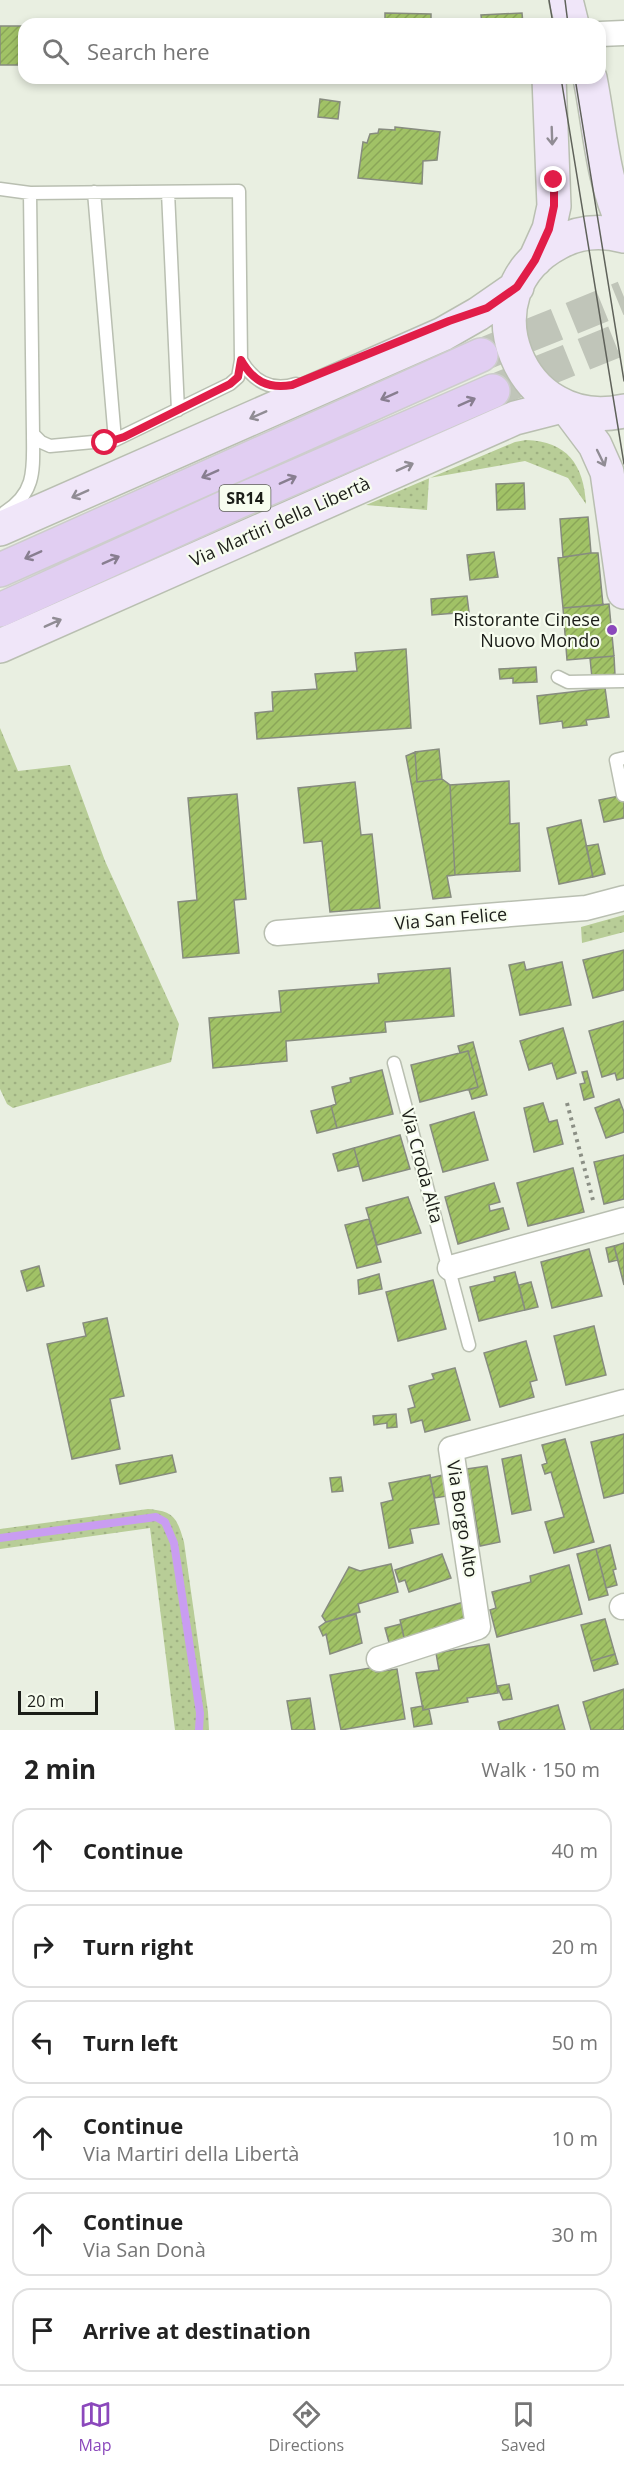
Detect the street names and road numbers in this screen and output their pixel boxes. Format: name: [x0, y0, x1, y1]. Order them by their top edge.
street label: Via Martiri della Libertà: [186, 471, 373, 572]
road number: SR14: [220, 485, 270, 511]
street label: Via San Felice: [394, 901, 508, 935]
street label: Via Croda Alta: [396, 1106, 450, 1226]
street label: Via Borgo Alto: [442, 1459, 484, 1579]

